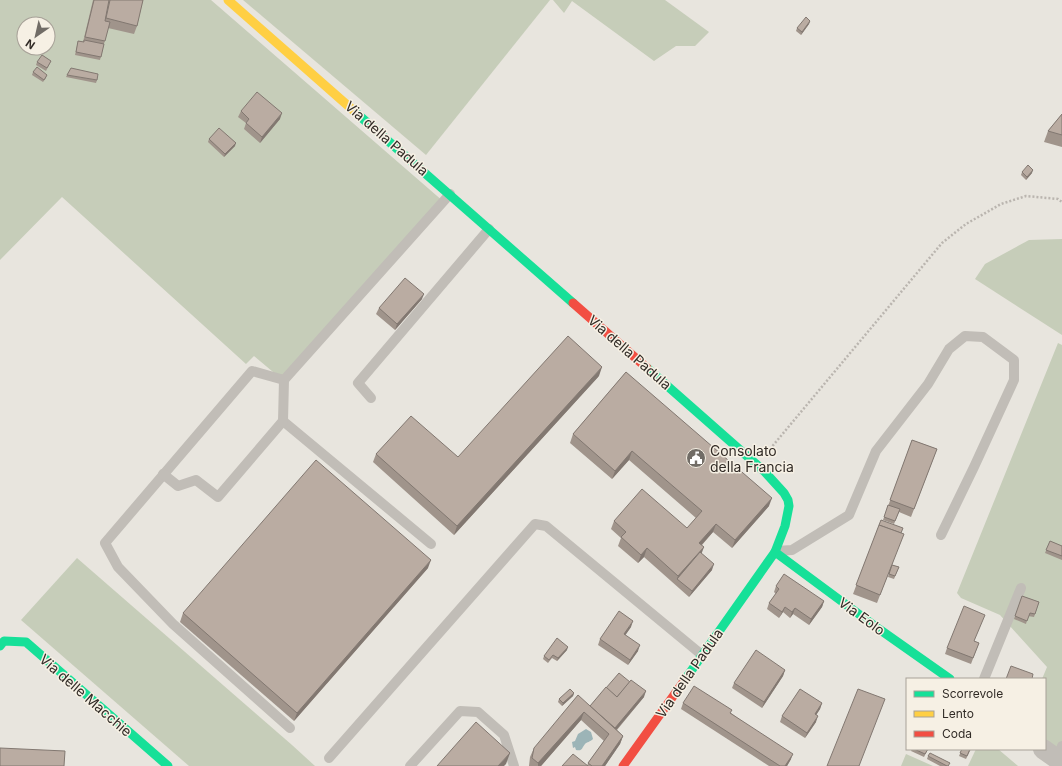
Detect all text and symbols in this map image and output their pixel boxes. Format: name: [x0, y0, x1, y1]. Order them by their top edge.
north arrow: [16, 16, 56, 56]
text: N: [23, 36, 38, 52]
street label: Via della Padula: [342, 97, 432, 179]
street label: Via della Padula: [585, 311, 675, 393]
place label: Consolato della Francia: [710, 442, 794, 475]
public building icon: Consolato della Francia: [685, 447, 707, 469]
street label: Via Eolo: [835, 593, 889, 639]
street label: Via della Padula: [652, 625, 726, 721]
street label: Via delle Macchie: [36, 650, 136, 740]
legend: [906, 678, 1046, 750]
text: Scorrevole: [942, 686, 1003, 701]
text: Lento: [942, 706, 974, 721]
text: Coda: [942, 726, 972, 741]

